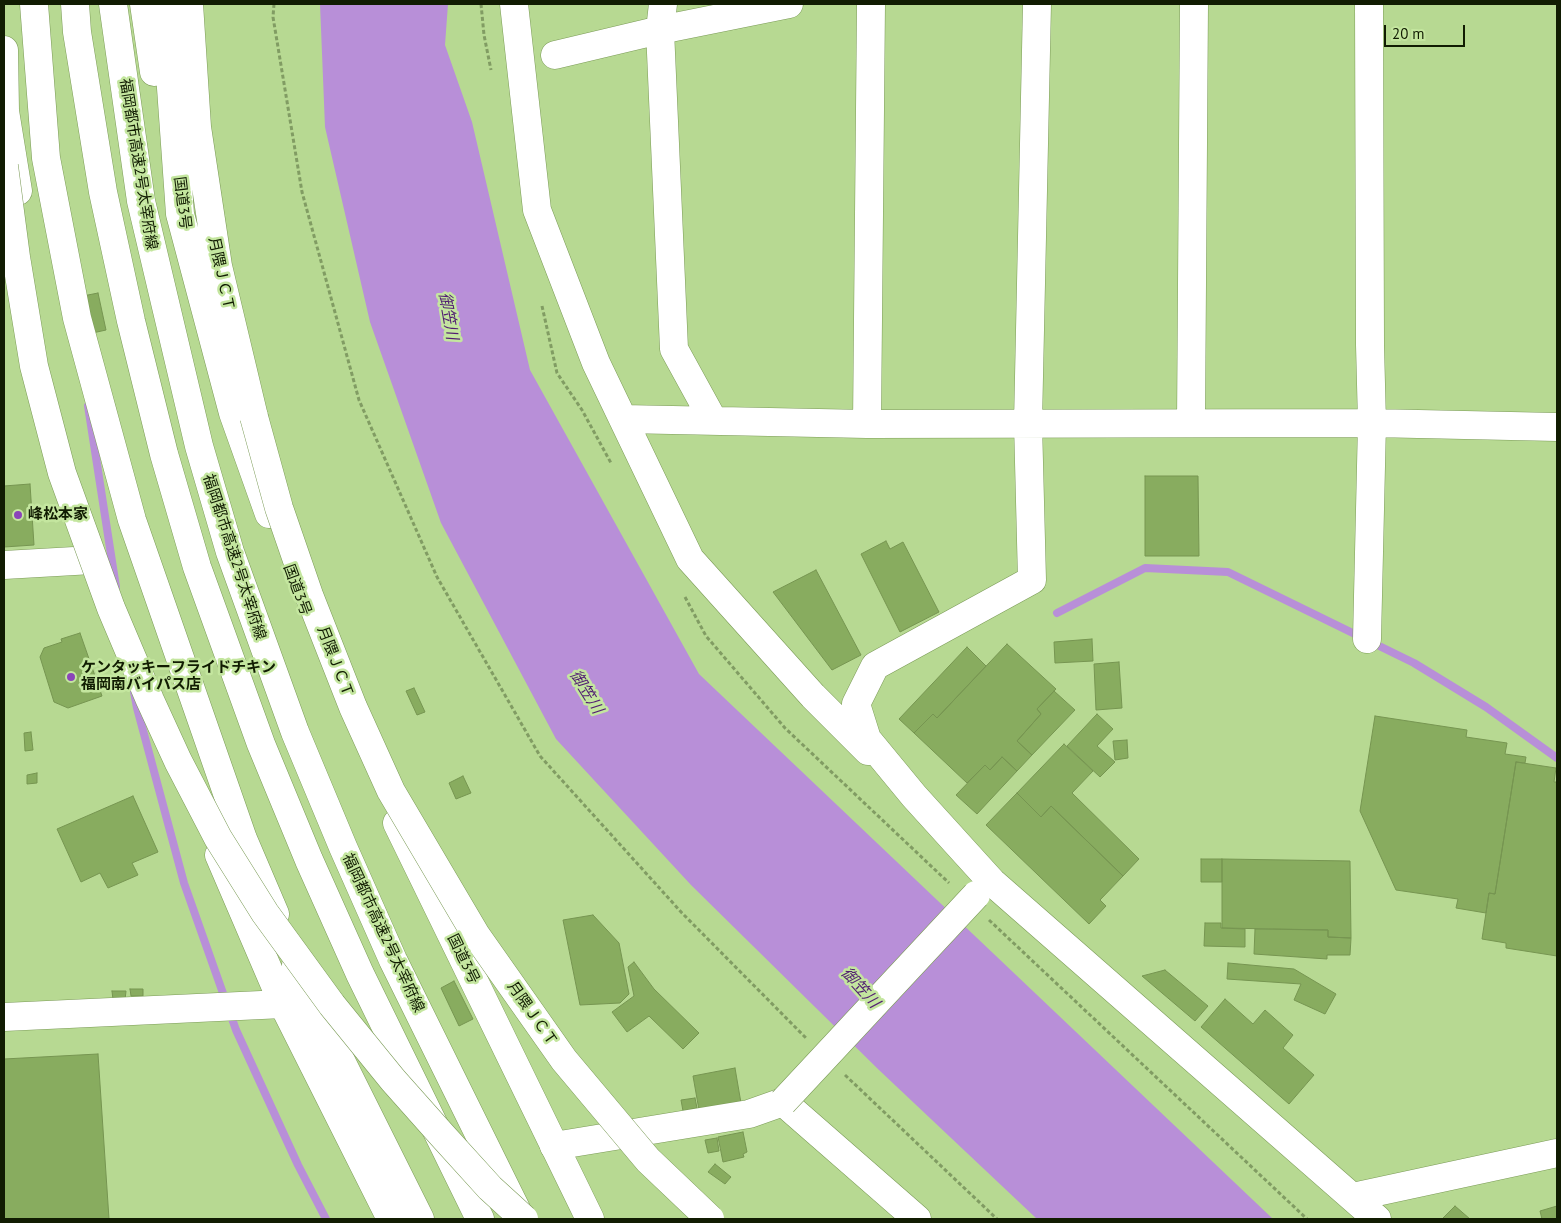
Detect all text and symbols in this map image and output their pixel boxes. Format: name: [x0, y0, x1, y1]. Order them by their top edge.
scale bar: [1386, 15, 1467, 47]
text: 20 m: [1392, 24, 1425, 43]
street label: 福岡都市高速2号太宰府線: [116, 77, 160, 251]
street label: 国道3号: [170, 176, 194, 230]
street label: 月隈ＪＣＴ: [204, 235, 238, 313]
water label: 御笠川: [434, 291, 462, 341]
street label: 福岡都市高速2号太宰府線: [199, 472, 269, 642]
place label: 峰松本家: [28, 506, 88, 524]
marker: 峰松本家: [12, 509, 24, 521]
street label: 国道3号: [279, 562, 315, 618]
street label: 月隈ＪＣＴ: [313, 624, 357, 700]
place label: ケンタッキーフライドチキン 福岡南バイパス店: [81, 659, 276, 694]
water label: 御笠川: [565, 667, 607, 717]
marker: ケンタッキーフライドチキン 福岡南バイパス店: [65, 671, 77, 683]
street label: 福岡都市高速2号太宰府線: [338, 851, 428, 1015]
street label: 国道3号: [443, 931, 483, 987]
water label: 御笠川: [837, 964, 883, 1012]
street label: 月隈ＪＣＴ: [503, 978, 561, 1050]

